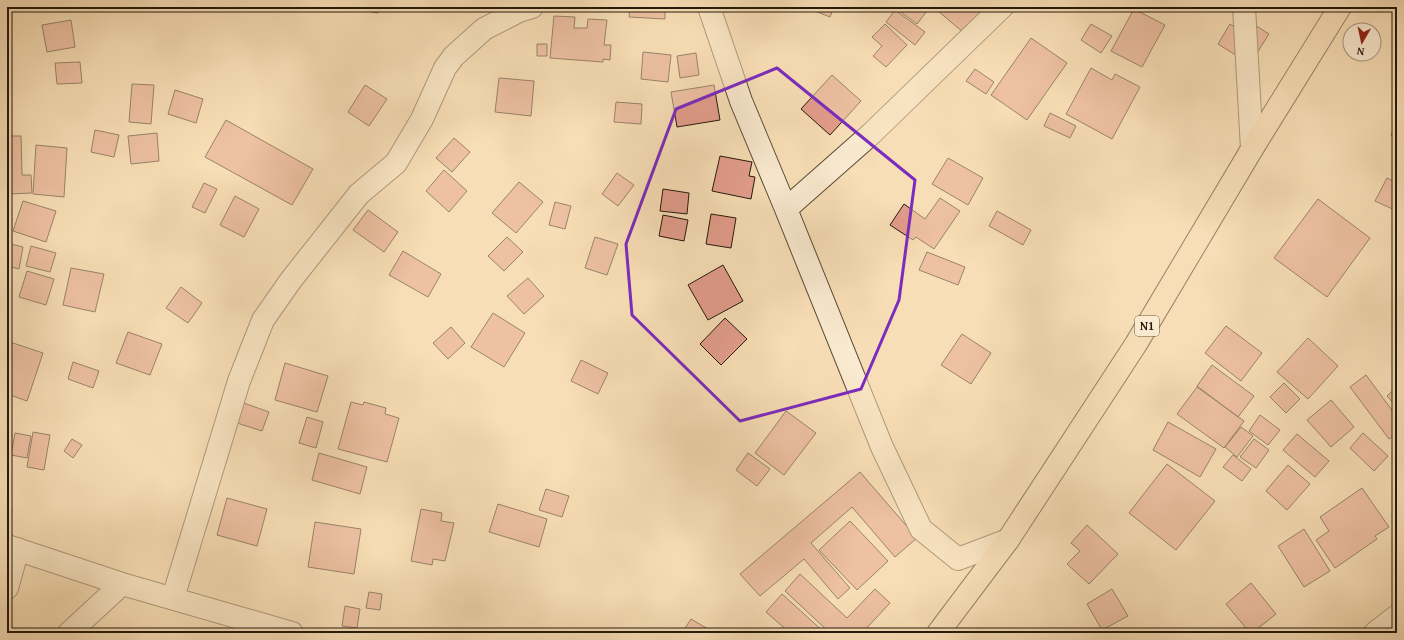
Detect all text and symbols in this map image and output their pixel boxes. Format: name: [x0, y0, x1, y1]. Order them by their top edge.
north arrow: [1342, 22, 1382, 62]
text: N: [1355, 43, 1365, 60]
road number: N1: [1135, 316, 1159, 336]

